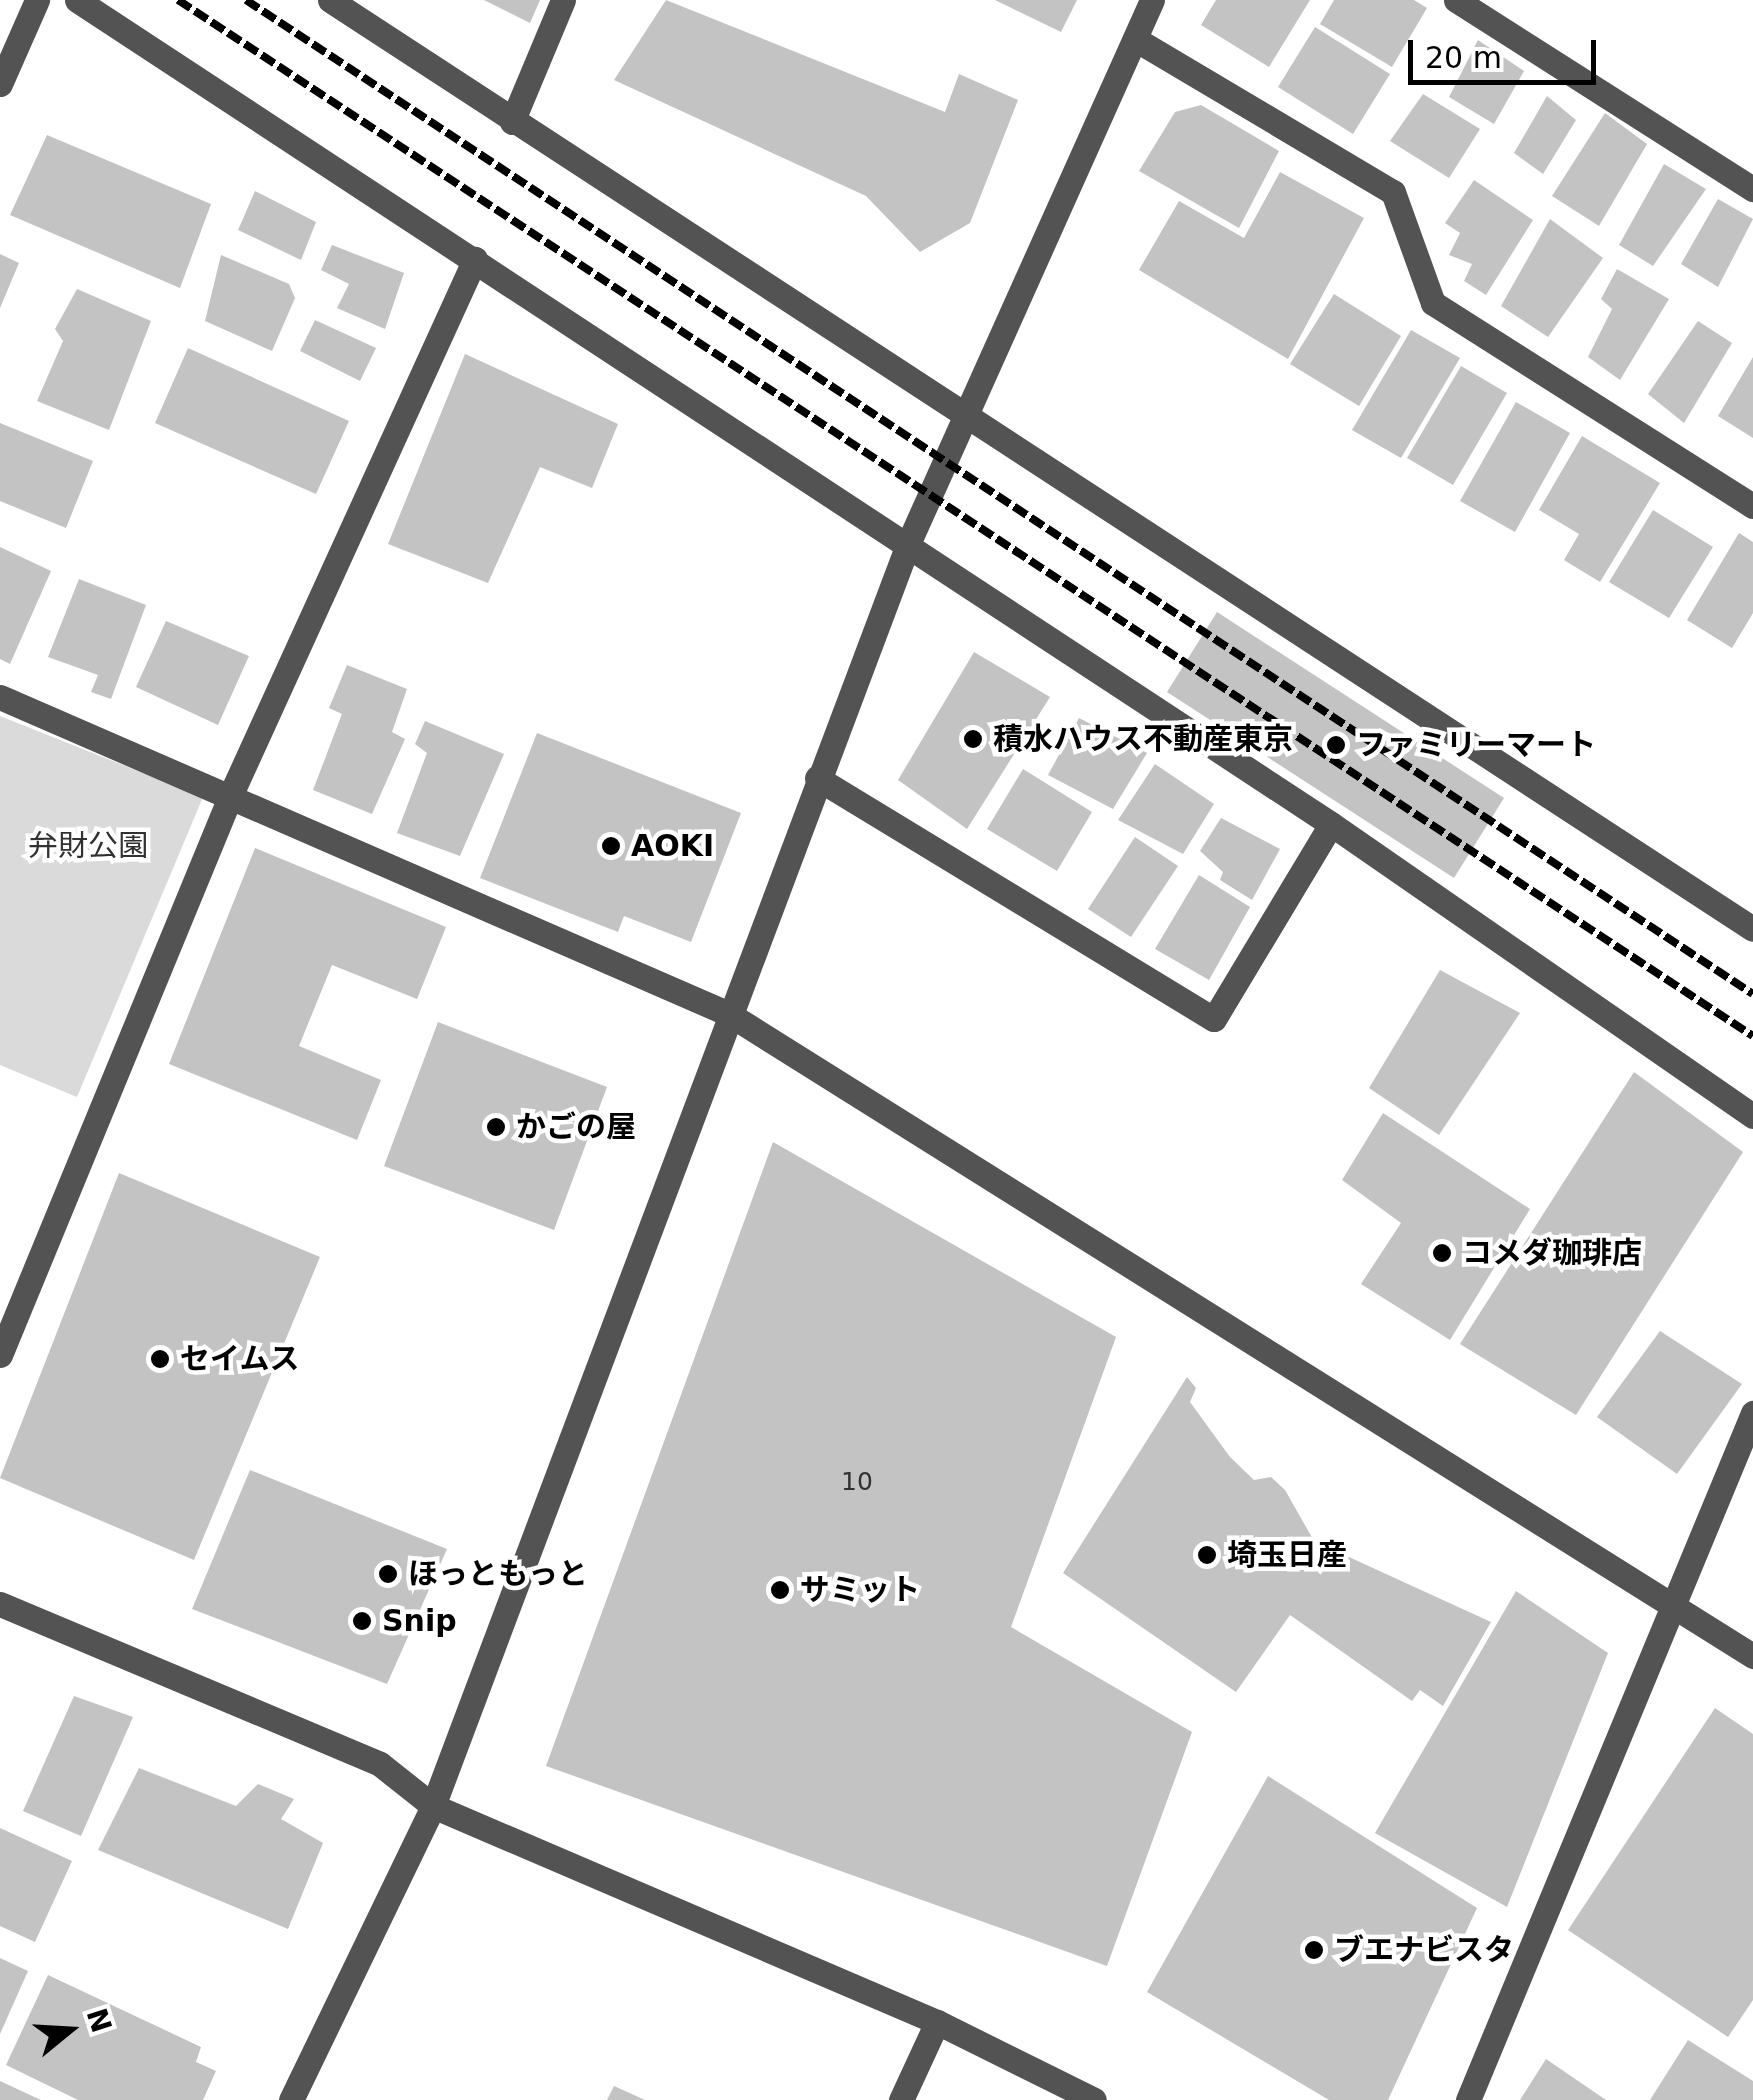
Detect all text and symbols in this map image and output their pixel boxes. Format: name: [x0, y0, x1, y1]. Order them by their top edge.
scale bar: [1413, 20, 1600, 82]
text: 20 m: [1425, 40, 1502, 75]
place label: 積水ハウス不動産東京: [993, 721, 1293, 757]
place label: ファミリーマート: [1356, 727, 1596, 763]
marker: 積水ハウス不動産東京: [962, 728, 984, 750]
marker: ファミリーマート: [1325, 734, 1347, 756]
park label: 弁財公園: [28, 828, 148, 864]
place label: AOKI: [631, 828, 714, 864]
marker: AOKI: [600, 835, 622, 857]
place label: かごの屋: [516, 1109, 636, 1145]
marker: かごの屋: [485, 1116, 507, 1138]
place label: コメダ珈琲店: [1462, 1235, 1642, 1271]
marker: コメダ珈琲店: [1431, 1242, 1453, 1264]
place label: セイムス: [180, 1341, 300, 1377]
marker: セイムス: [149, 1348, 171, 1370]
house number: 10: [841, 1467, 873, 1497]
place label: 埼玉日産: [1227, 1537, 1347, 1573]
marker: 埼玉日産: [1196, 1544, 1218, 1566]
place label: ほっともっと: [408, 1556, 588, 1592]
marker: ほっともっと: [377, 1563, 399, 1585]
place label: サミット: [800, 1572, 920, 1608]
marker: サミット: [769, 1579, 791, 1601]
place label: Snip: [382, 1603, 457, 1639]
marker: Snip: [351, 1610, 373, 1632]
place label: ブエナビスタ: [1334, 1932, 1514, 1968]
marker: ブエナビスタ: [1303, 1939, 1325, 1961]
north arrow: [20, 1980, 120, 2080]
text: N: [80, 2004, 118, 2037]

